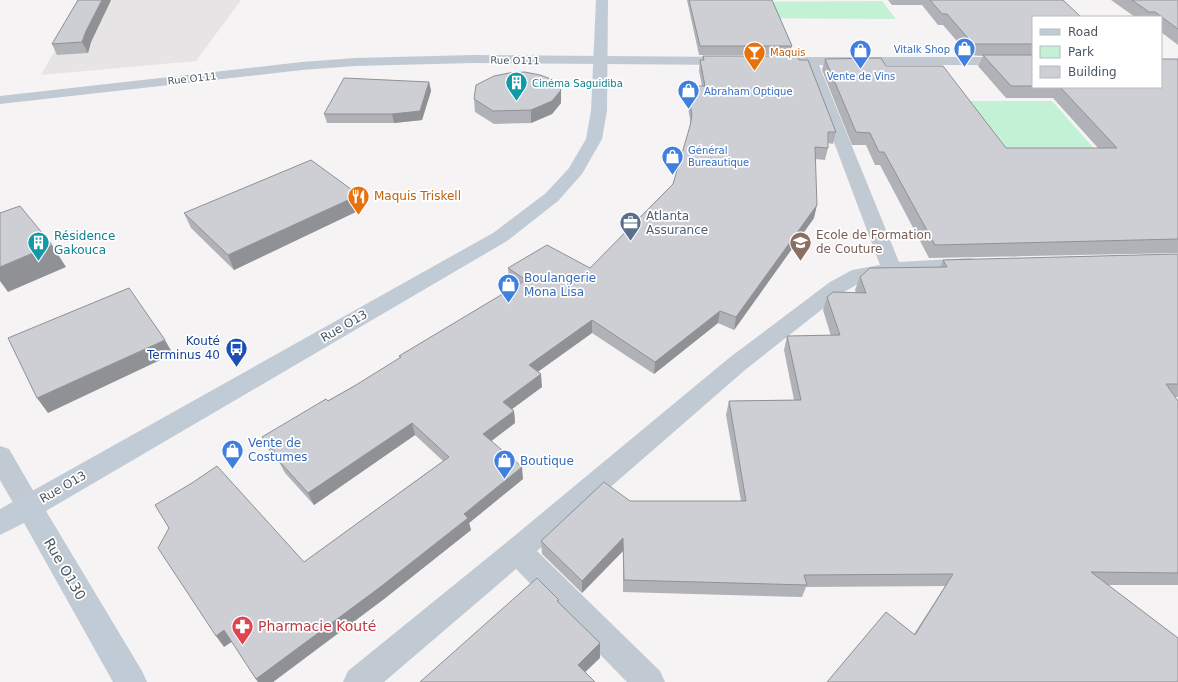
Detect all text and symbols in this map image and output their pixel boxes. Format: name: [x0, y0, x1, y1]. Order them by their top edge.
legend: [1032, 16, 1162, 88]
text: Road: [1068, 25, 1098, 39]
shop icon: Vitalk Shop: [952, 36, 978, 69]
shop icon: Vente de Vins: [848, 37, 874, 70]
bar icon: Maquis: [742, 39, 768, 72]
place label: Vitalk Shop: [894, 44, 950, 55]
text: Park: [1068, 45, 1094, 59]
place label: Maquis: [770, 47, 805, 58]
street label: Rue O111: [490, 55, 540, 66]
text: Building: [1068, 65, 1117, 79]
street label: Rue O111: [167, 70, 217, 87]
building icon: Cinéma Saguidiba: [504, 70, 530, 103]
place label: Vente de Vins: [827, 71, 895, 82]
place label: Cinéma Saguidiba: [532, 78, 623, 89]
shop icon: Abraham Optique: [676, 78, 702, 111]
place label: Abraham Optique: [704, 86, 793, 97]
shop icon: Général Bureautique: [660, 143, 686, 176]
place label: Général Bureautique: [688, 145, 749, 168]
restaurant icon: Maquis Triskell: [345, 183, 371, 216]
place label: Maquis Triskell: [374, 189, 461, 203]
place label: Atlanta Assurance: [646, 209, 708, 237]
office icon: Atlanta Assurance: [617, 210, 643, 243]
place label: Ecole de Formation de Couture: [816, 228, 931, 256]
place label: Résidence Gakouca: [54, 229, 115, 257]
school or university icon: Ecole de Formation de Couture: [787, 229, 813, 262]
building icon: Résidence Gakouca: [26, 230, 52, 263]
place label: Boulangerie Mona Lisa: [524, 271, 596, 299]
shop icon: Boulangerie Mona Lisa: [495, 272, 521, 305]
street label: Rue O13: [318, 307, 370, 345]
place label: Kouté Terminus 40: [146, 334, 220, 362]
bus stop icon: Kouté Terminus 40: [223, 335, 249, 368]
place label: Vente de Costumes: [248, 436, 308, 464]
shop icon: Vente de Costumes: [219, 437, 245, 470]
shop icon: Boutique: [492, 448, 518, 481]
place label: Boutique: [520, 454, 574, 468]
street label: Rue O13: [37, 468, 89, 506]
street label: Rue O130: [41, 535, 89, 603]
pharmacy icon: Pharmacie Kouté: [229, 613, 255, 646]
place label: Pharmacie Kouté: [258, 618, 376, 634]

